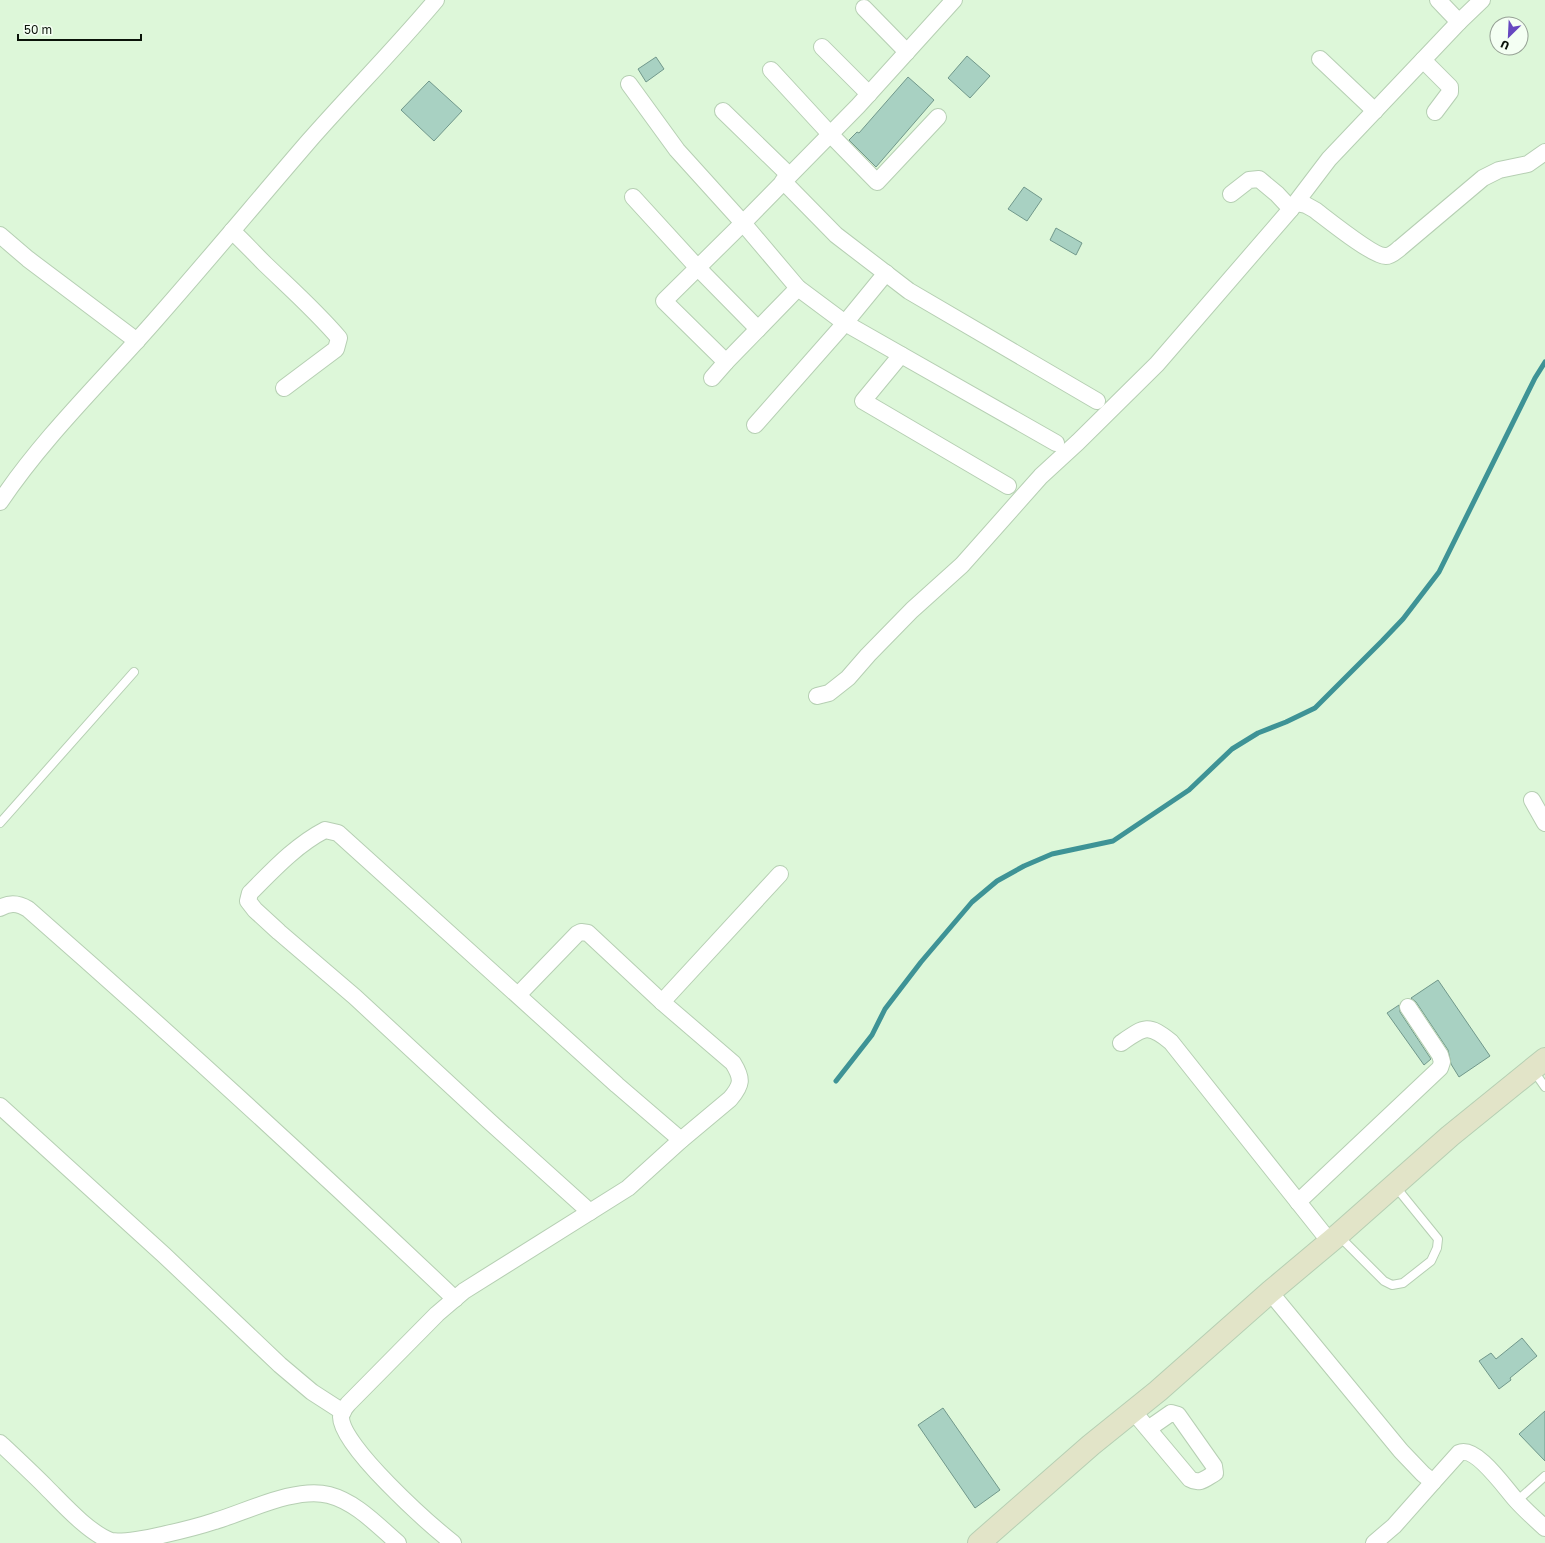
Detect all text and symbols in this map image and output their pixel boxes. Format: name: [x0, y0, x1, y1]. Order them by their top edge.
scale bar: [18, 16, 141, 42]
north arrow: [1489, 16, 1529, 56]
text: 50 m: [24, 22, 52, 37]
text: U: [1498, 38, 1511, 53]

